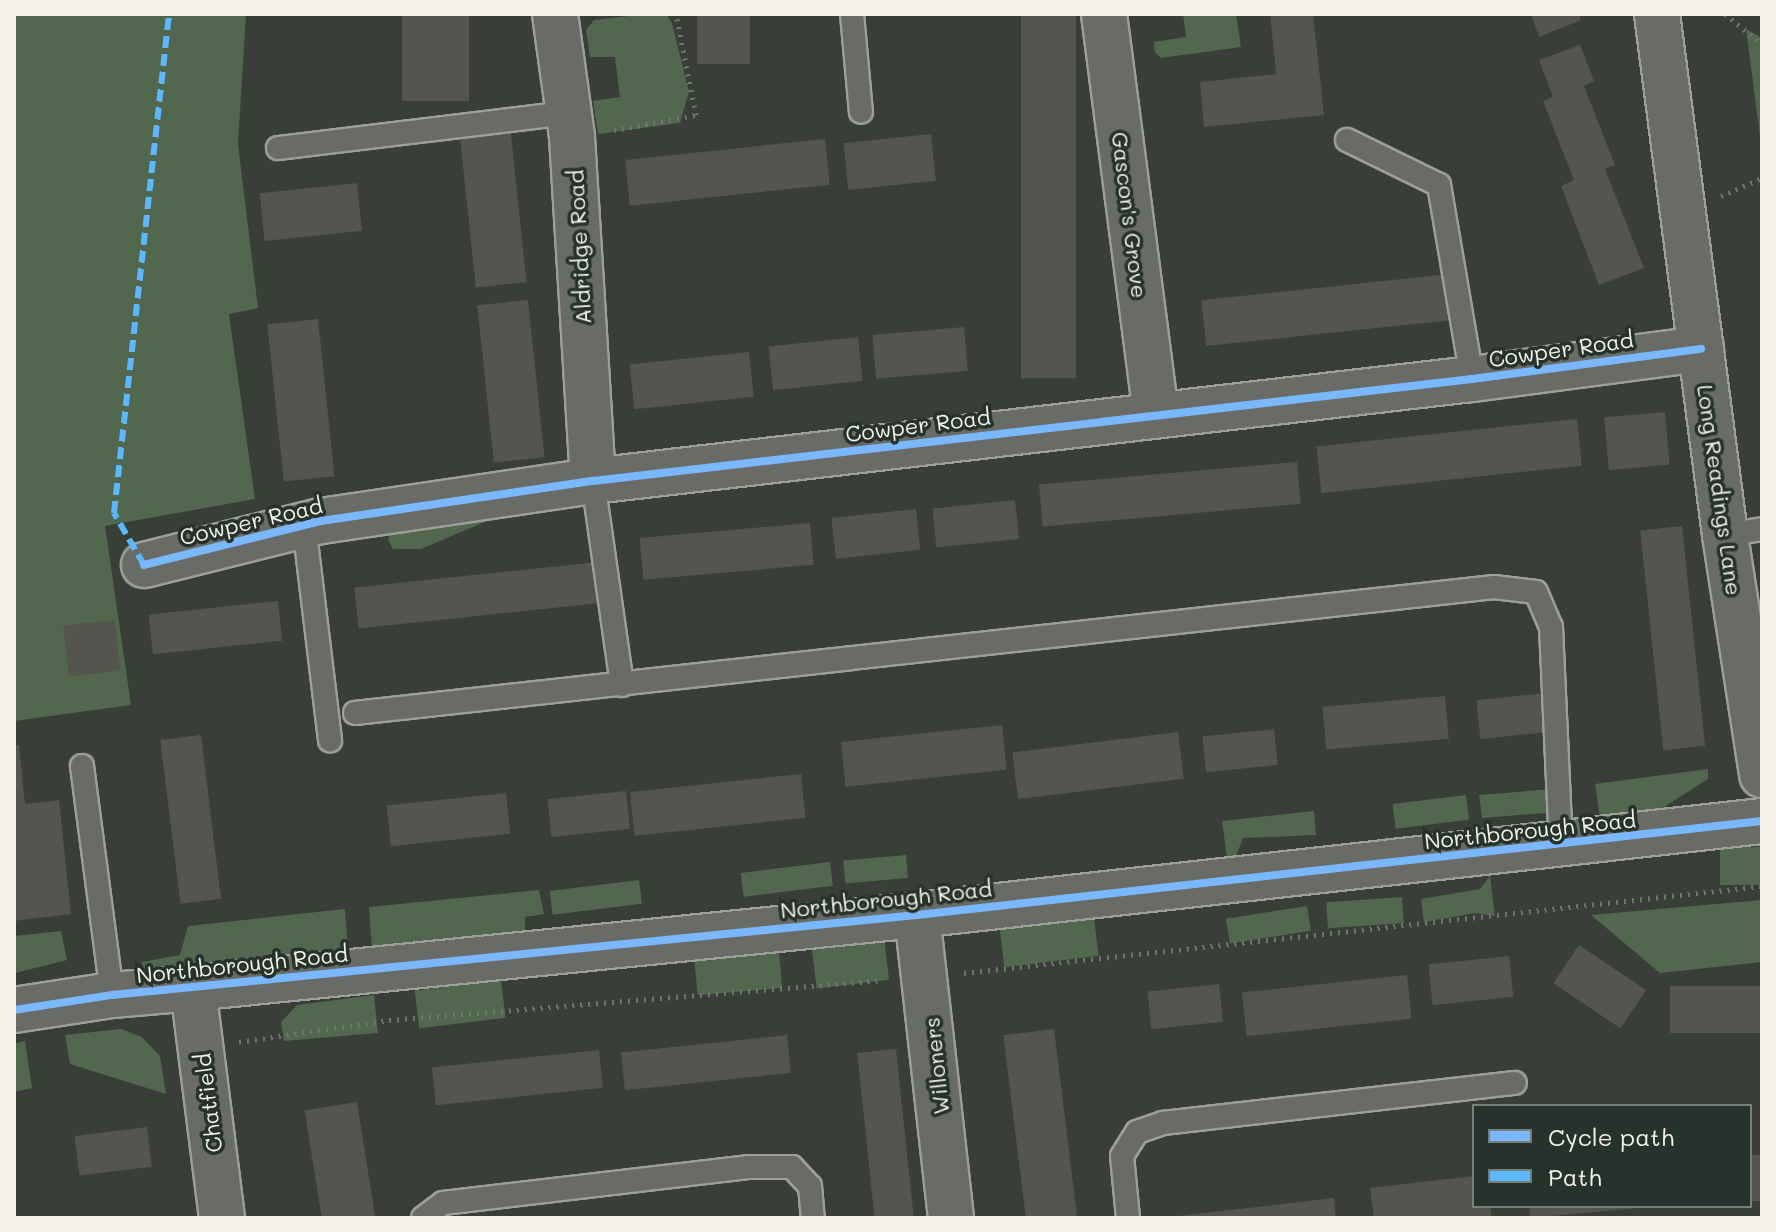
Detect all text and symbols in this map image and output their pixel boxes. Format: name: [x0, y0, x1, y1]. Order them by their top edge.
street label: Gascon's Grove: [1107, 130, 1153, 300]
street label: Aldridge Road: [562, 169, 596, 325]
street label: Cowper Road: [1487, 326, 1635, 372]
street label: Long Readings Lane: [1692, 383, 1748, 597]
street label: Cowper Road: [844, 403, 992, 447]
street label: Cowper Road: [177, 492, 325, 550]
street label: Northborough Road: [1423, 806, 1637, 854]
street label: Northborough Road: [779, 875, 993, 923]
street label: Northborough Road: [135, 940, 349, 988]
street label: Willoners: [918, 1016, 954, 1116]
street label: Chatfield: [189, 1052, 227, 1154]
legend: [1472, 1104, 1752, 1208]
text: Cycle path: [1548, 1121, 1674, 1152]
text: Path: [1548, 1161, 1602, 1192]

